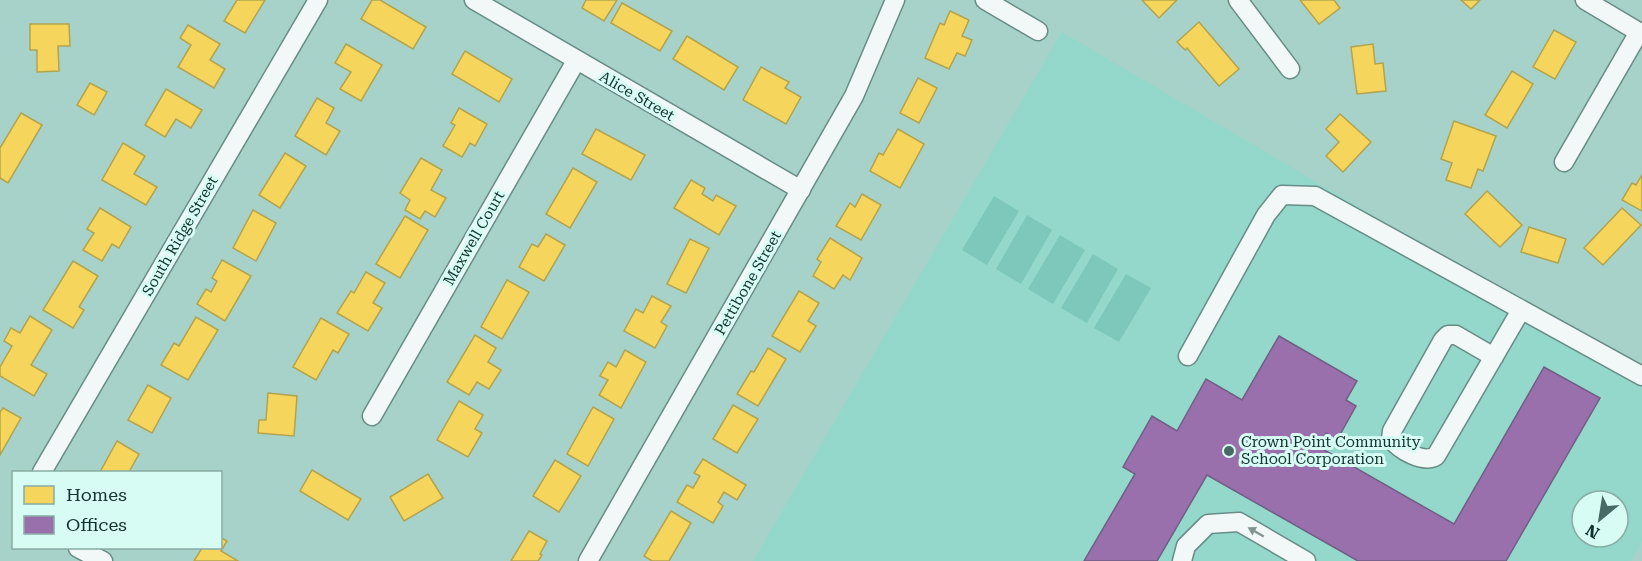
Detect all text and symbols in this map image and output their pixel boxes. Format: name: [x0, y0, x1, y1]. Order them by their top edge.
street label: Alice Street: [596, 67, 678, 125]
street label: South Ridge Street: [138, 173, 222, 299]
street label: Maxwell Court: [440, 187, 509, 288]
street label: Pettibone Street: [711, 227, 785, 338]
place label: Crown Point Community School Corporation: [1241, 433, 1421, 468]
marker: Crown Point Community School Corporation: [1222, 444, 1236, 458]
legend: [12, 471, 222, 549]
text: Homes: [66, 484, 127, 505]
north arrow: [1570, 489, 1630, 549]
text: Offices: [66, 514, 127, 535]
text: N: [1583, 520, 1603, 543]
one-way arrow: [1248, 526, 1264, 537]

